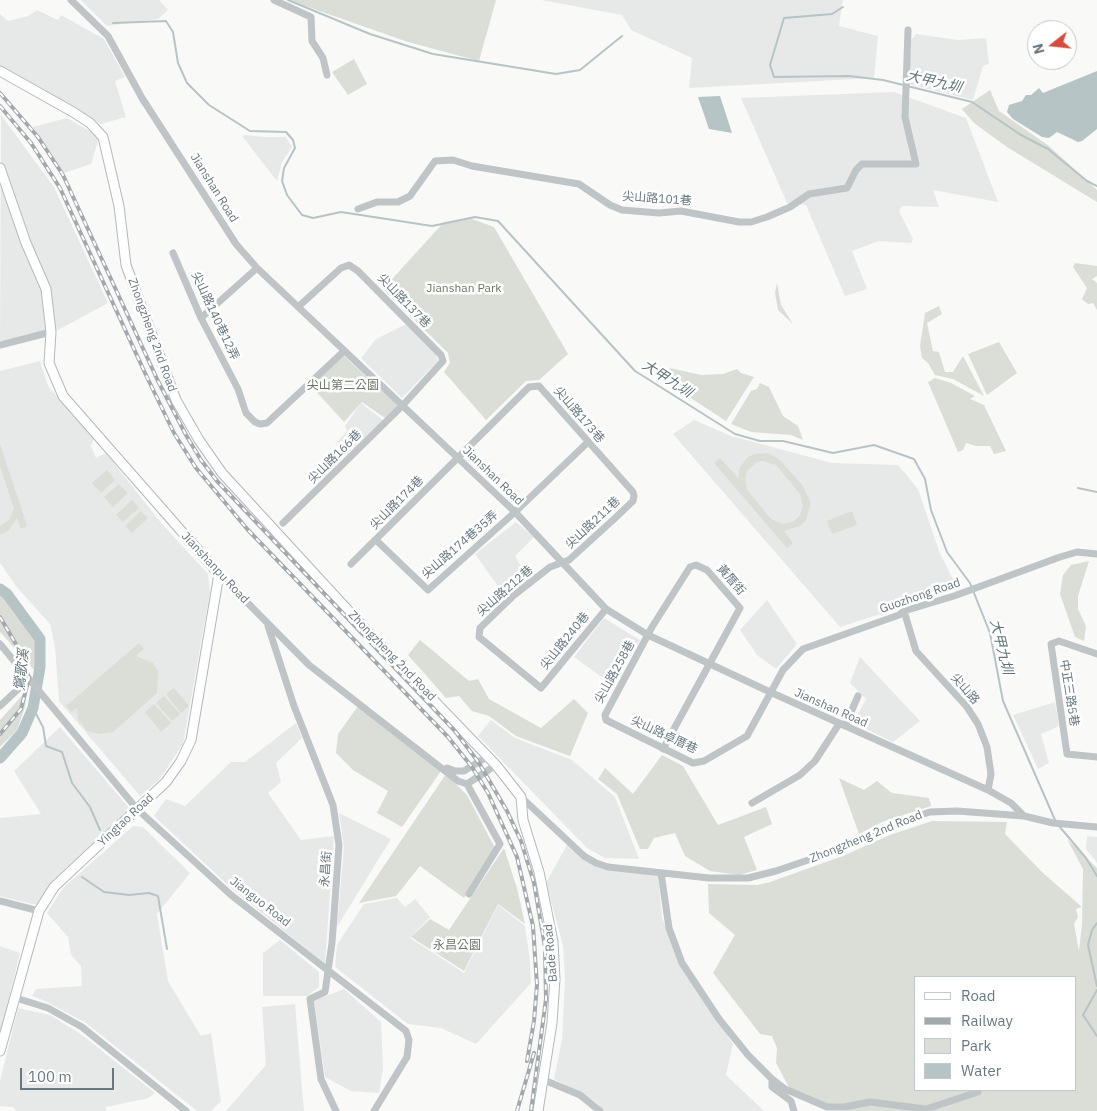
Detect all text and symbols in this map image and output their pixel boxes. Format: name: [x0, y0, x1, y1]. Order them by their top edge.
north arrow: [1027, 20, 1077, 70]
text: N: [1028, 42, 1049, 56]
water label: 大甲九圳: [905, 68, 963, 96]
street label: Jianshan Road: [187, 151, 241, 225]
street label: 尖山路101巷: [622, 189, 692, 209]
street label: 尖山路140巷12弄: [188, 269, 242, 363]
street label: 尖山路137巷: [375, 271, 433, 331]
street label: Zhongzheng 2nd Road: [125, 276, 179, 394]
park label: Jianshan Park: [426, 282, 502, 296]
water label: 大甲九圳: [639, 357, 695, 401]
park label: 尖山第二公園: [307, 379, 379, 393]
street label: 尖山路173巷: [551, 384, 607, 446]
street label: 尖山路166巷: [305, 427, 365, 487]
street label: Jianshan Road: [460, 444, 526, 508]
street label: 尖山路174巷: [367, 473, 427, 533]
street label: 尖山路211巷: [563, 494, 623, 552]
street label: 尖山路174巷35弄: [419, 508, 501, 582]
street label: Jianshanpu Road: [178, 529, 252, 607]
street label: 黃厝街: [714, 562, 748, 598]
street label: 尖山路212巷: [474, 563, 536, 619]
street label: Guozhong Road: [878, 575, 962, 617]
street label: Zhongzheng 2nd Road: [345, 608, 439, 704]
street label: 尖山路240巷: [538, 609, 592, 673]
water label: 大甲九圳: [986, 618, 1016, 676]
street label: 尖山路258巷: [592, 638, 638, 706]
water label: 鶯歌溪: [11, 648, 33, 692]
street label: 中正三路5巷: [1057, 659, 1081, 727]
street label: 尖山路: [948, 671, 982, 707]
street label: Jianshan Road: [792, 685, 870, 731]
street label: 尖山路卓厝巷: [628, 713, 700, 757]
street label: Yingtao Road: [95, 791, 157, 849]
street label: Zhongzheng 2nd Road: [808, 808, 924, 866]
street label: 永昌街: [318, 851, 334, 887]
street label: Jianguo Road: [227, 874, 293, 930]
street label: Bade Road: [541, 923, 561, 983]
park label: 永昌公園: [433, 939, 481, 953]
legend: [914, 976, 1077, 1091]
text: Road: [961, 986, 996, 1005]
text: Railway: [961, 1011, 1013, 1030]
text: Park: [961, 1036, 991, 1055]
scale bar: [22, 1058, 116, 1090]
text: Water: [961, 1061, 1001, 1080]
text: 100 m: [28, 1067, 72, 1086]

